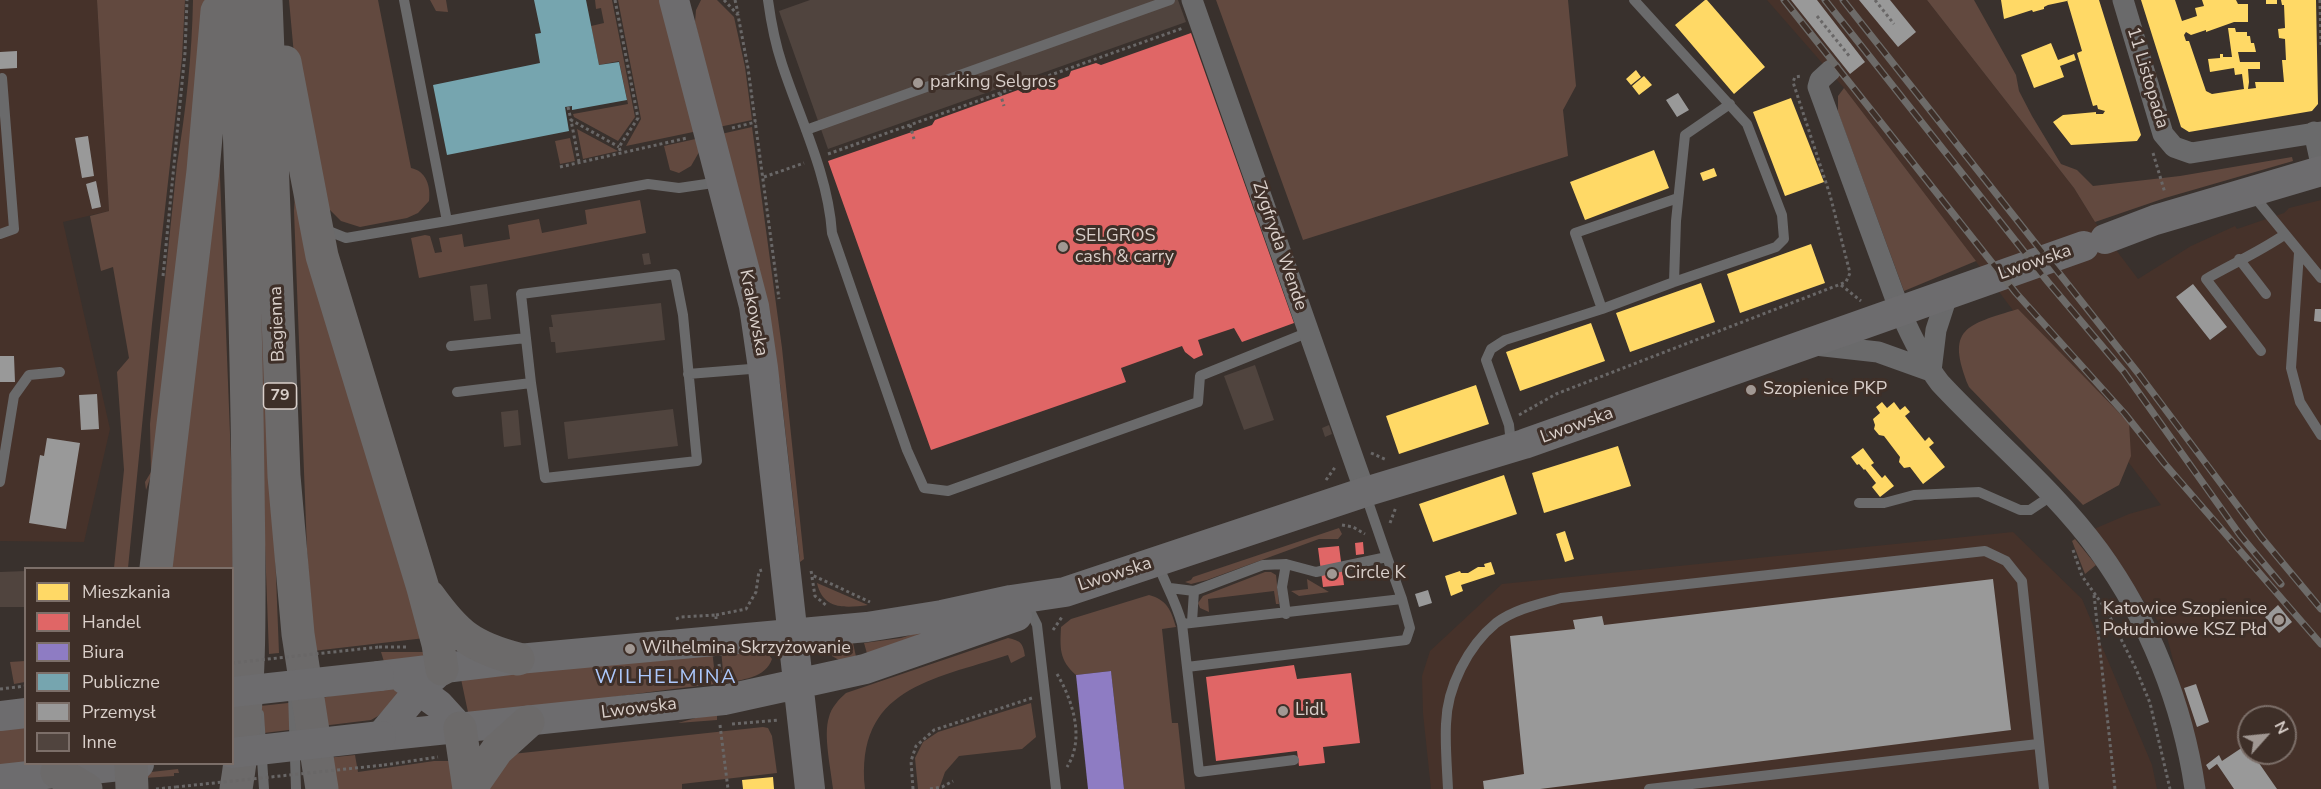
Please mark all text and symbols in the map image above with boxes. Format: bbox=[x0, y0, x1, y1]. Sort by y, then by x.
street label: 11 Listopada bbox=[2121, 25, 2173, 131]
place label: parking Selgros bbox=[930, 72, 1056, 94]
marker: parking Selgros bbox=[911, 76, 925, 90]
street label: Zygfryda Wende bbox=[1247, 179, 1311, 313]
place label: SELGROS cash & carry bbox=[1075, 226, 1174, 268]
marker: SELGROS cash & carry bbox=[1056, 240, 1070, 254]
street label: Lwowska bbox=[1996, 240, 2074, 286]
street label: Krakowska bbox=[734, 268, 772, 358]
street label: Bagienna bbox=[266, 286, 290, 362]
place label: Szopienice PKP bbox=[1763, 379, 1887, 401]
road number: 79 bbox=[264, 383, 296, 409]
marker: Szopienice PKP bbox=[1744, 383, 1758, 397]
street label: Lwowska bbox=[1538, 403, 1616, 449]
street label: Lwowska bbox=[1076, 553, 1154, 597]
place label: Circle K bbox=[1344, 563, 1406, 585]
legend bbox=[24, 567, 234, 765]
marker: Circle K bbox=[1325, 567, 1339, 581]
text: Mieszkania bbox=[82, 580, 170, 604]
place label: Katowice Szopienice Południowe KSZ Płd bbox=[2103, 599, 2267, 642]
text: Handel bbox=[82, 610, 141, 634]
marker: Katowice Szopienice Południowe KSZ Płd bbox=[2272, 613, 2286, 627]
place label: Wilhelmina Skrzyżowanie bbox=[642, 638, 851, 660]
text: Biura bbox=[82, 640, 124, 664]
marker: Wilhelmina Skrzyżowanie bbox=[623, 642, 637, 656]
district label: WILHELMINA bbox=[595, 666, 737, 690]
text: Publiczne bbox=[82, 670, 160, 694]
street label: Lwowska bbox=[600, 694, 678, 724]
text: Przemysł bbox=[82, 700, 156, 724]
place label: Lidl bbox=[1295, 700, 1325, 722]
marker: Lidl bbox=[1276, 704, 1290, 718]
north arrow bbox=[2237, 705, 2297, 765]
text: N bbox=[2269, 717, 2294, 738]
text: Inne bbox=[82, 730, 117, 754]

